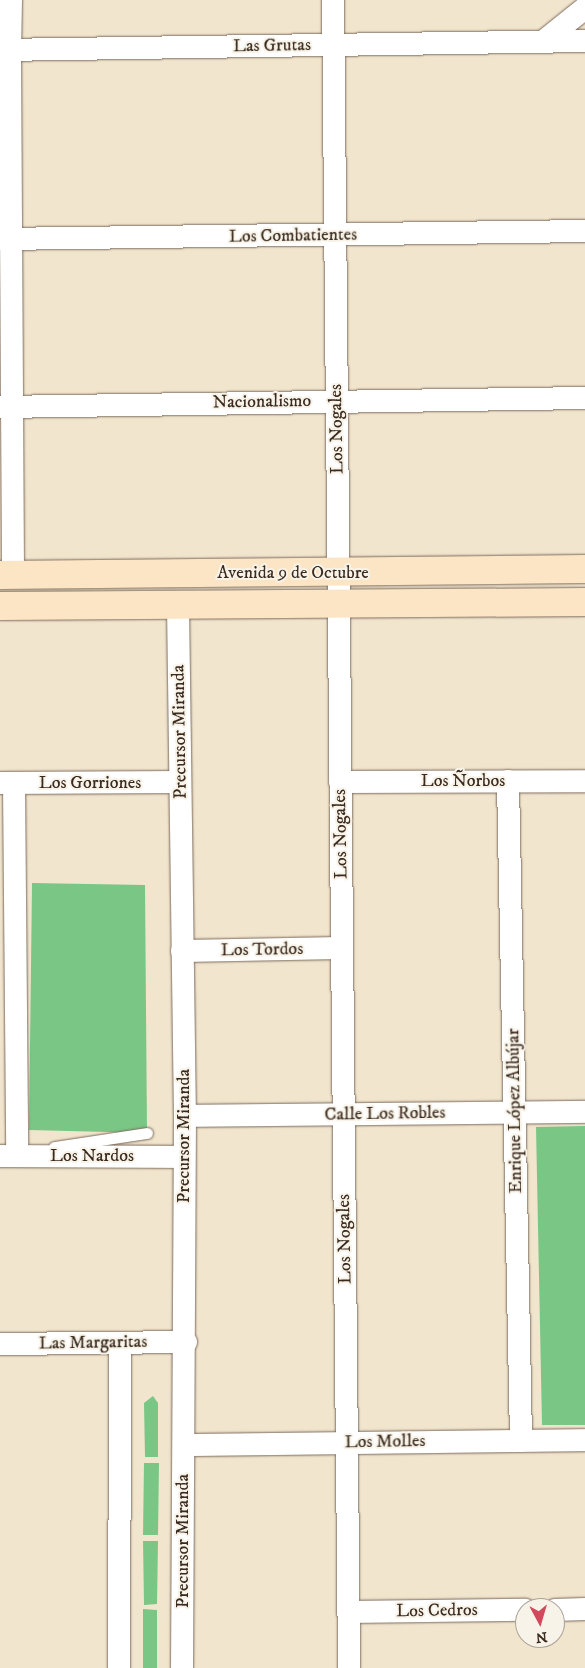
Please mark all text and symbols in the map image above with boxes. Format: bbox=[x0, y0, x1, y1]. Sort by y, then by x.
street label: Las Grutas bbox=[233, 35, 311, 57]
street label: Los Combatientes bbox=[229, 224, 357, 248]
street label: Los Nogales bbox=[325, 384, 349, 474]
street label: Nacionalismo bbox=[213, 390, 311, 414]
street label: Avenida 9 de Octubre bbox=[217, 562, 369, 584]
street label: Precursor Miranda bbox=[168, 665, 192, 799]
street label: Los Ñorbos bbox=[421, 770, 505, 792]
street label: Los Gorriones bbox=[39, 772, 141, 794]
street label: Los Nogales bbox=[329, 789, 353, 879]
street label: Los Tordos bbox=[221, 938, 303, 962]
street label: Enrique López Albújar bbox=[503, 1028, 527, 1194]
street label: Precursor Miranda bbox=[173, 1069, 195, 1203]
street label: Calle Los Robles bbox=[324, 1102, 446, 1126]
street label: Los Nardos bbox=[50, 1145, 134, 1167]
street label: Los Nogales bbox=[333, 1194, 357, 1284]
street label: Las Margaritas bbox=[39, 1331, 147, 1355]
street label: Los Molles bbox=[344, 1430, 426, 1454]
street label: Precursor Miranda bbox=[172, 1474, 194, 1608]
north arrow bbox=[515, 1598, 565, 1648]
street label: Los Cedros bbox=[396, 1599, 478, 1623]
text: N bbox=[535, 1627, 548, 1646]

